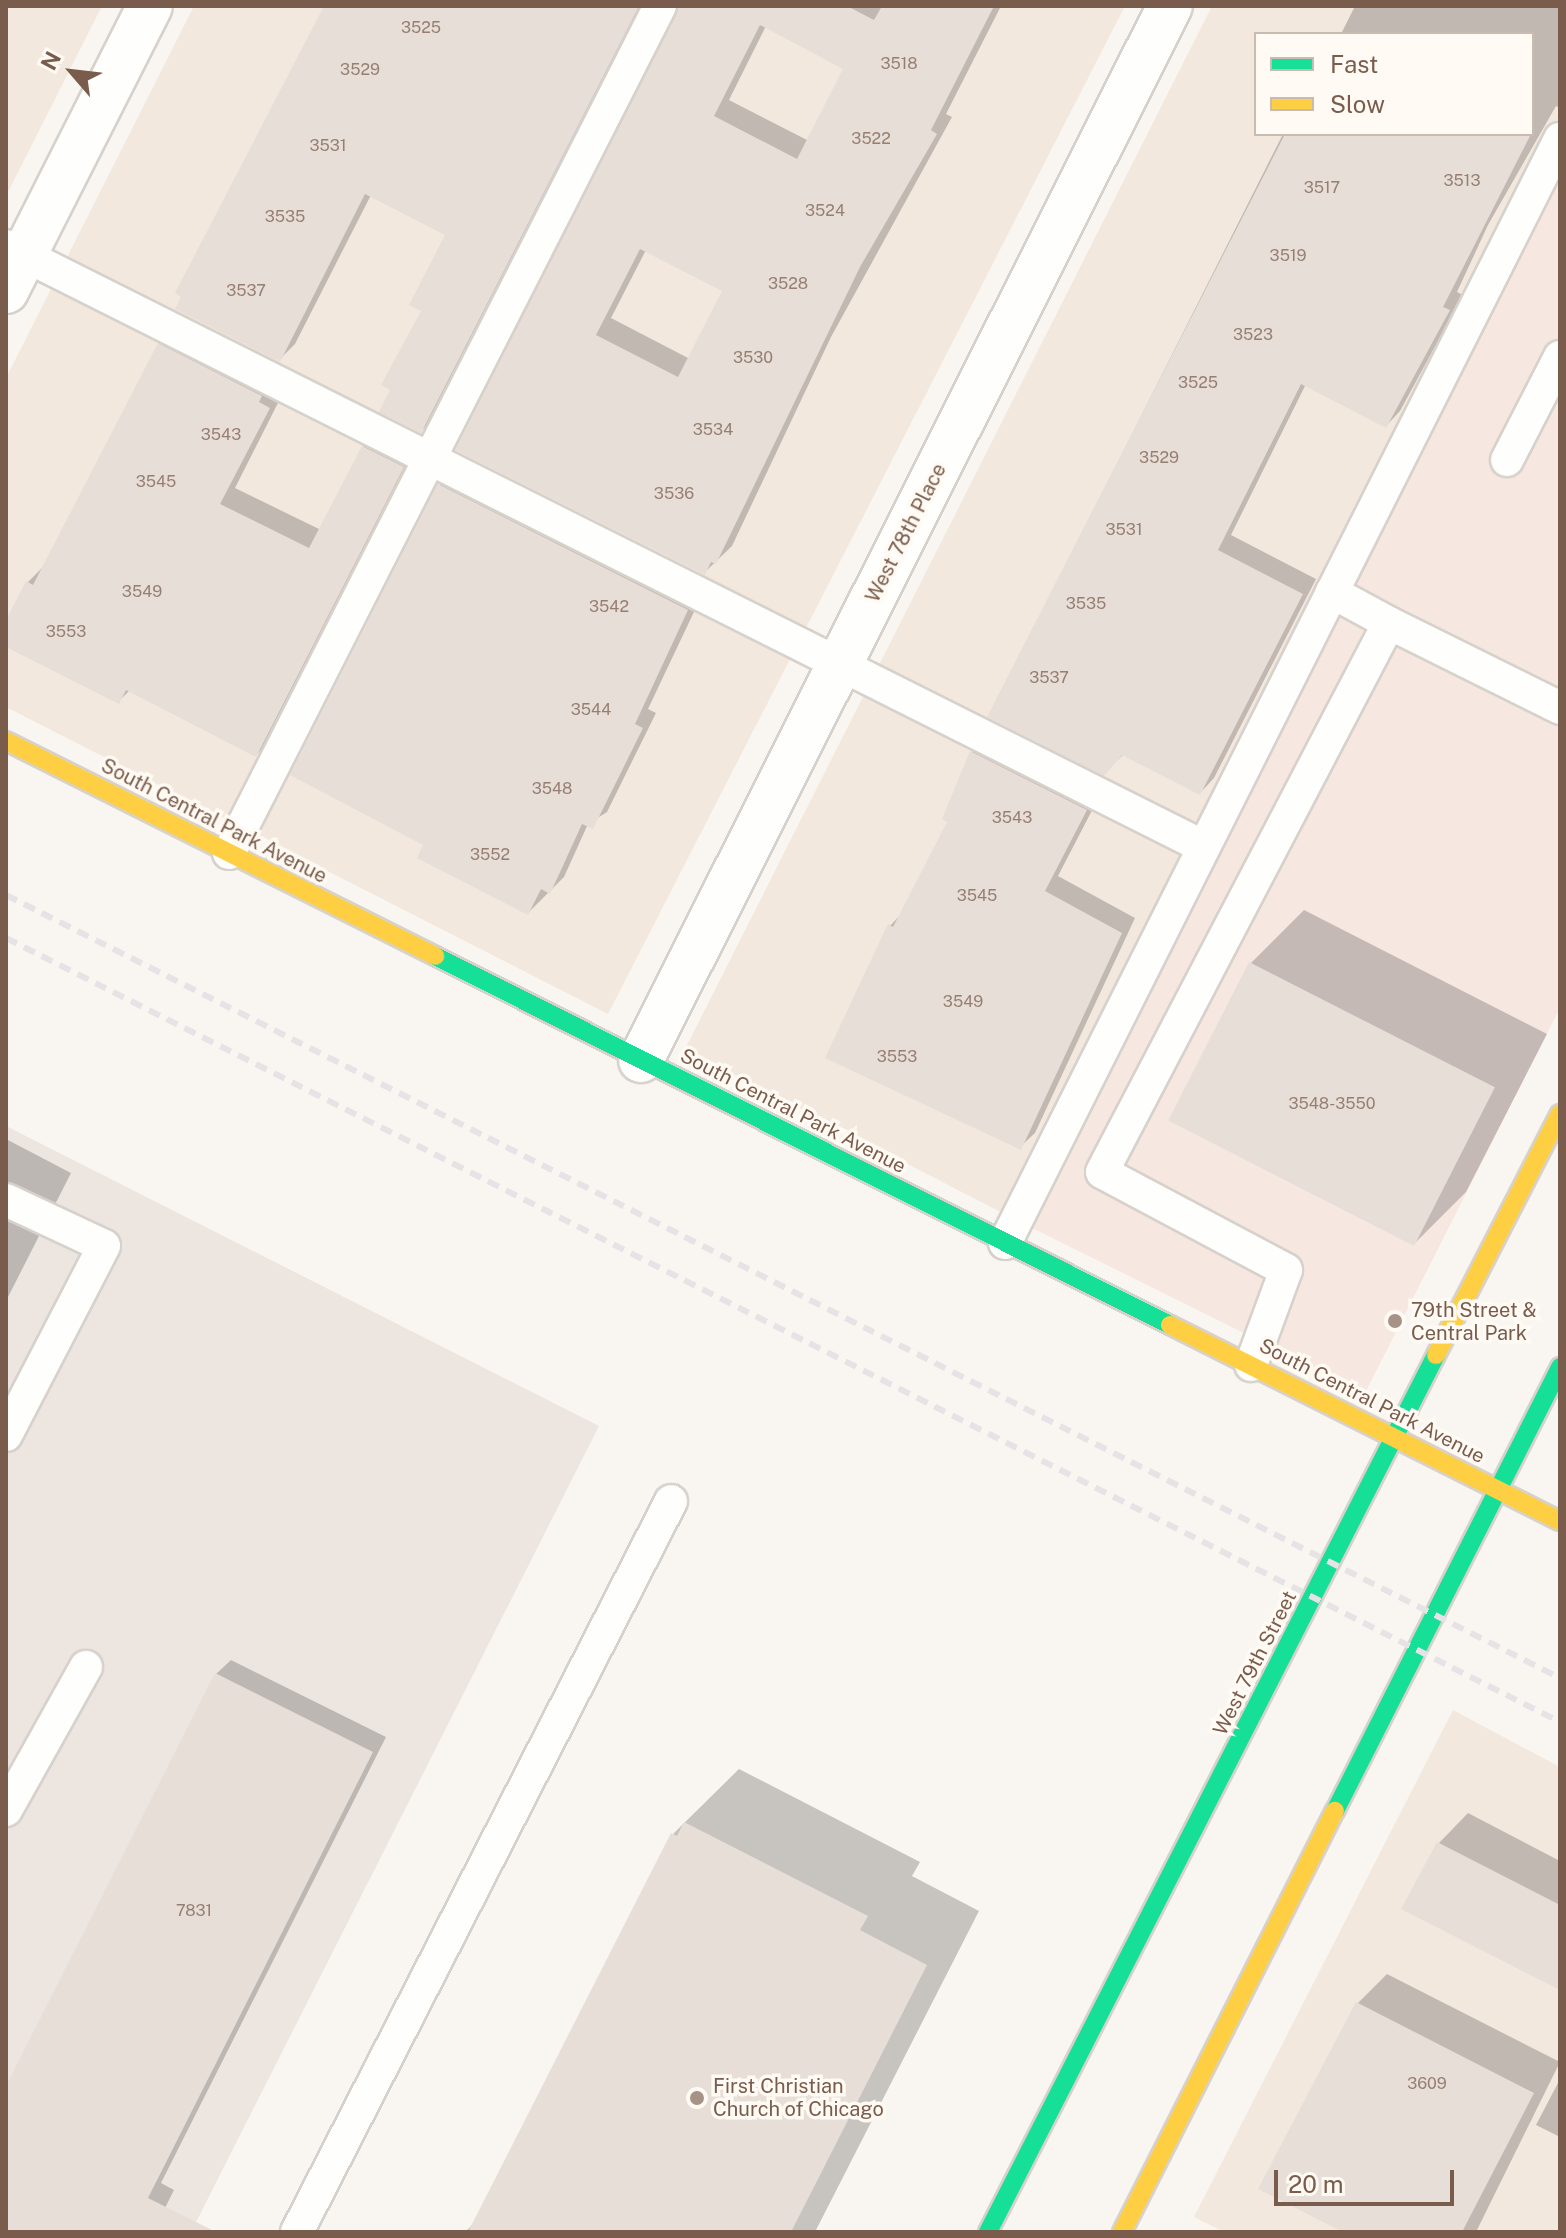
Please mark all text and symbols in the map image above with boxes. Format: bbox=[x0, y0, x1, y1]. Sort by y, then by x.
house number: 3525 bbox=[401, 18, 441, 38]
north arrow bbox=[32, 32, 112, 112]
legend bbox=[1254, 32, 1534, 136]
text: N bbox=[35, 47, 66, 74]
text: Fast bbox=[1330, 50, 1378, 78]
house number: 3518 bbox=[880, 54, 918, 74]
house number: 3529 bbox=[340, 60, 380, 80]
text: Slow bbox=[1330, 90, 1385, 118]
house number: 3522 bbox=[851, 129, 891, 149]
house number: 3531 bbox=[310, 136, 346, 156]
house number: 3513 bbox=[1444, 171, 1480, 191]
house number: 3517 bbox=[1304, 178, 1340, 198]
house number: 3524 bbox=[805, 201, 845, 221]
house number: 3535 bbox=[265, 207, 305, 227]
house number: 3519 bbox=[1270, 246, 1306, 266]
house number: 3528 bbox=[768, 274, 808, 294]
house number: 3537 bbox=[226, 281, 266, 301]
house number: 3523 bbox=[1233, 325, 1273, 345]
house number: 3530 bbox=[733, 348, 773, 368]
house number: 3525 bbox=[1178, 373, 1218, 393]
house number: 3534 bbox=[693, 420, 733, 440]
house number: 3543 bbox=[201, 425, 241, 445]
house number: 3529 bbox=[1139, 448, 1179, 468]
street label: West 78th Place bbox=[861, 460, 951, 606]
house number: 3545 bbox=[136, 472, 176, 492]
house number: 3536 bbox=[654, 484, 694, 504]
house number: 3531 bbox=[1106, 520, 1142, 540]
house number: 3549 bbox=[122, 582, 162, 602]
house number: 3535 bbox=[1066, 594, 1106, 614]
house number: 3542 bbox=[589, 597, 629, 617]
house number: 3553 bbox=[46, 622, 86, 642]
house number: 3537 bbox=[1029, 668, 1069, 688]
house number: 3544 bbox=[571, 700, 611, 720]
street label: South Central Park Avenue bbox=[97, 754, 331, 888]
house number: 3548 bbox=[532, 779, 572, 799]
house number: 3543 bbox=[992, 808, 1032, 828]
house number: 3552 bbox=[470, 845, 510, 865]
house number: 3545 bbox=[957, 886, 997, 906]
house number: 3549 bbox=[943, 992, 983, 1012]
street label: South Central Park Avenue bbox=[676, 1044, 910, 1178]
house number: 3553 bbox=[877, 1047, 917, 1067]
house number: 3548-3550 bbox=[1288, 1094, 1376, 1114]
place label: 79th Street & Central Park bbox=[1411, 1298, 1537, 1345]
marker: 79th Street & Central Park bbox=[1386, 1312, 1404, 1330]
street label: South Central Park Avenue bbox=[1255, 1334, 1489, 1468]
street label: West 79th Street bbox=[1208, 1587, 1302, 1739]
house number: 7831 bbox=[176, 1901, 212, 1921]
place label: First Christian Church of Chicago bbox=[713, 2074, 884, 2121]
house number: 3609 bbox=[1407, 2074, 1447, 2094]
marker: First Christian Church of Chicago bbox=[688, 2089, 706, 2107]
scale bar bbox=[1278, 2154, 1458, 2204]
text: 20 m bbox=[1288, 2170, 1344, 2198]

